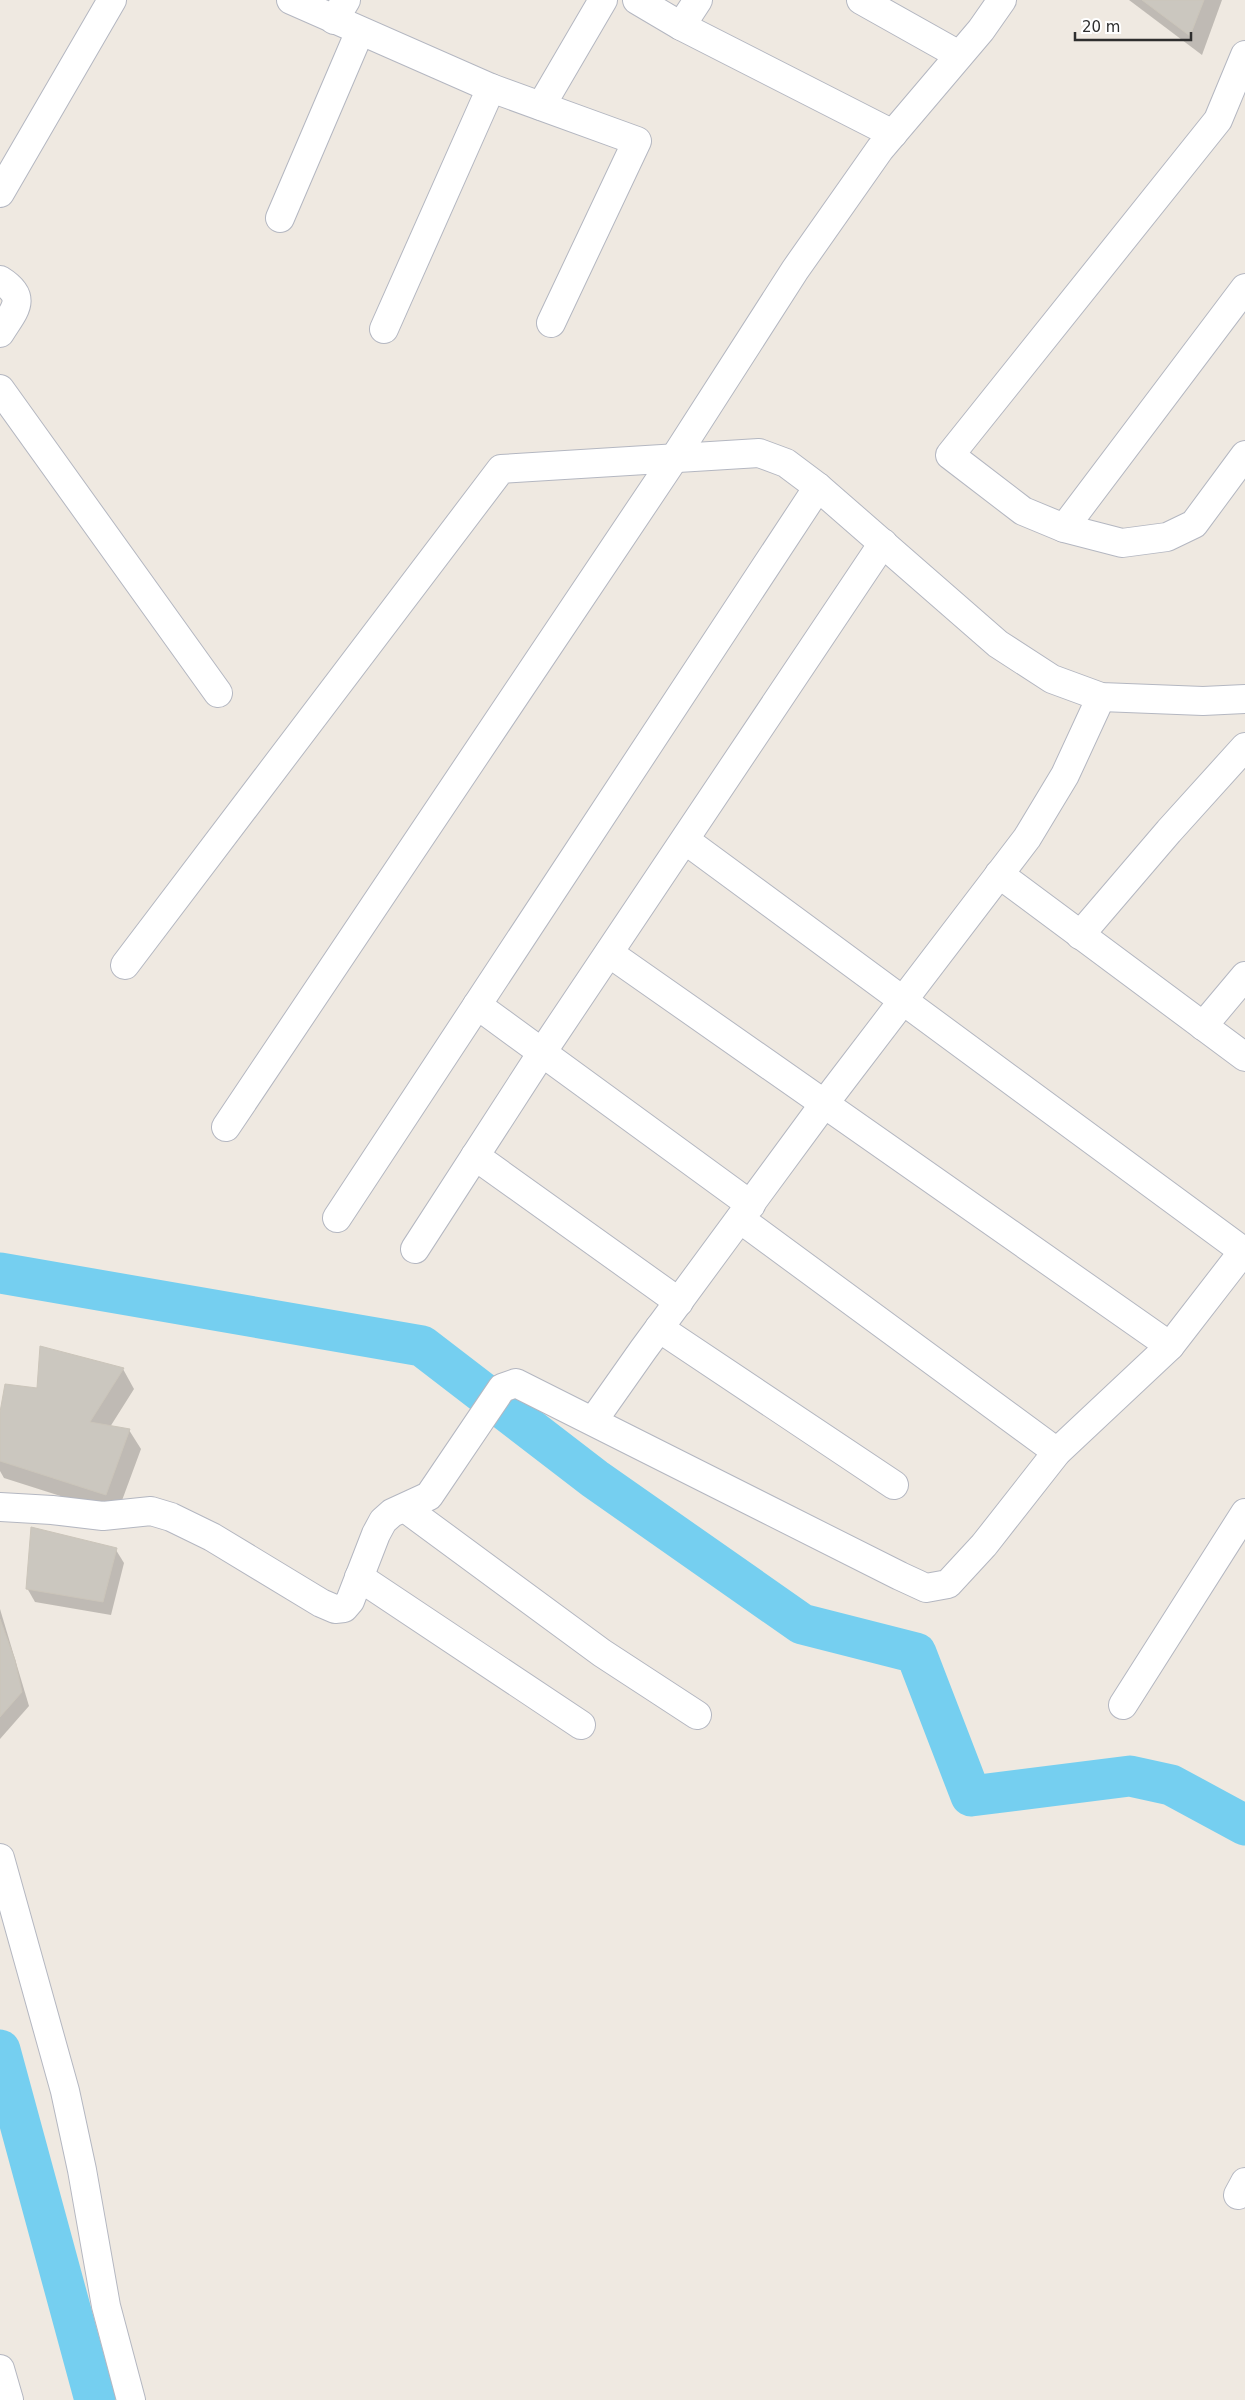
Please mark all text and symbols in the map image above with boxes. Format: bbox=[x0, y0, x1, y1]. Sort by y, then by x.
scale bar bbox=[1075, 10, 1191, 42]
text: 20 m bbox=[1082, 18, 1120, 36]

